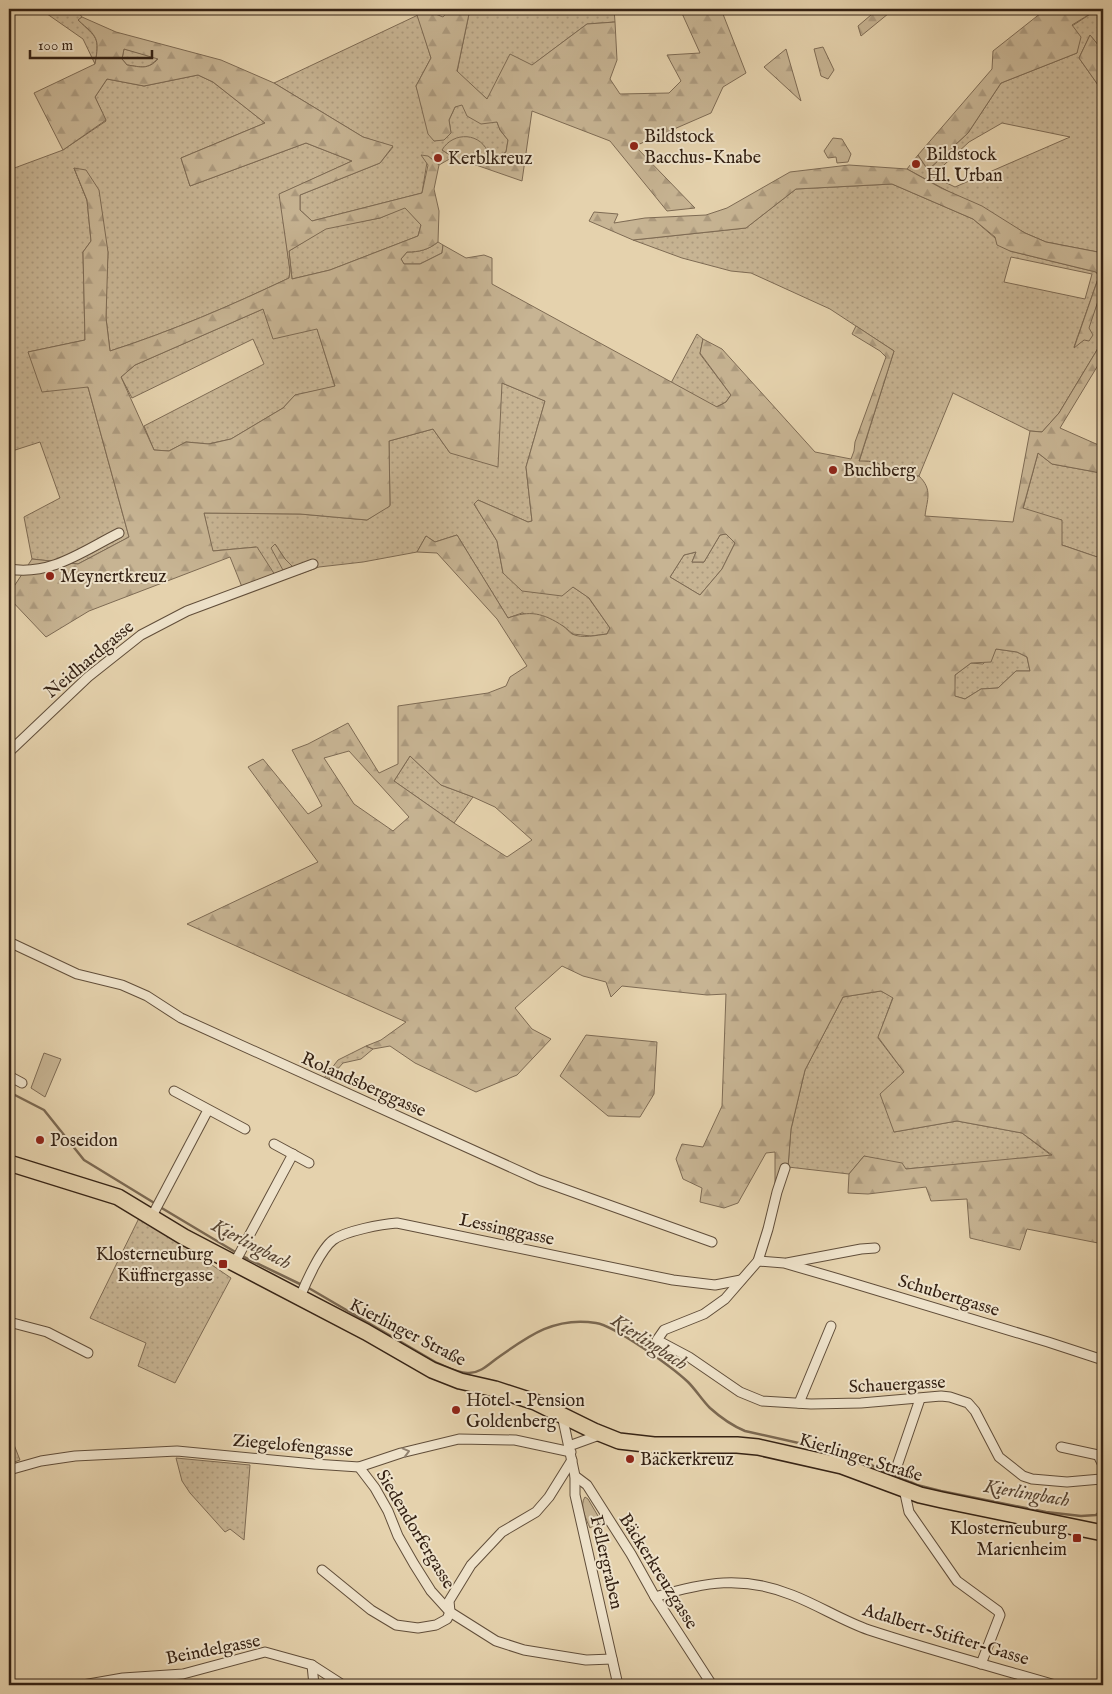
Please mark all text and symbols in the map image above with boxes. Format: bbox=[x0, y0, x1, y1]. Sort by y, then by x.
scale bar bbox=[30, 28, 152, 60]
text: 100 m bbox=[38, 36, 74, 55]
place label: Bildstock Bacchus-Knabe bbox=[644, 126, 761, 170]
marker: Bildstock Bacchus-Knabe bbox=[628, 140, 640, 152]
place label: Bildstock Hl. Urban bbox=[926, 144, 1003, 188]
place label: Kerblkreuz bbox=[448, 148, 533, 171]
marker: Kerblkreuz bbox=[432, 152, 444, 164]
marker: Bildstock Hl. Urban bbox=[910, 158, 922, 170]
place label: Buchberg bbox=[843, 460, 916, 483]
marker: Buchberg bbox=[827, 464, 839, 476]
place label: Meynertkreuz bbox=[60, 566, 167, 589]
marker: Meynertkreuz bbox=[44, 570, 56, 582]
street label: Neidhardgasse bbox=[41, 616, 139, 704]
street label: Rolandsberggasse bbox=[297, 1048, 429, 1123]
place label: Poseidon bbox=[50, 1130, 118, 1153]
marker: Poseidon bbox=[34, 1134, 46, 1146]
street label: Lessinggasse bbox=[457, 1209, 556, 1252]
water label: Kierlingbach bbox=[206, 1213, 295, 1276]
place label: Klosterneuburg Küffnergasse bbox=[96, 1244, 213, 1288]
marker: Klosterneuburg Küffnergasse bbox=[217, 1258, 229, 1270]
street label: Schubertgasse bbox=[895, 1270, 1002, 1323]
street label: Kierlinger Straße bbox=[345, 1294, 470, 1373]
water label: Kierlingbach bbox=[605, 1309, 692, 1376]
street label: Schauergasse bbox=[848, 1371, 946, 1400]
place label: Hotel - Pension Goldenberg bbox=[466, 1390, 585, 1434]
marker: Hotel - Pension Goldenberg bbox=[450, 1404, 462, 1416]
street label: Kierlinger Straße bbox=[796, 1429, 925, 1488]
street label: Ziegelofengasse bbox=[232, 1430, 354, 1463]
one-way arrow bbox=[401, 1447, 409, 1457]
place label: Bäckerkreuz bbox=[640, 1449, 734, 1472]
marker: Bäckerkreuz bbox=[624, 1453, 636, 1465]
street label: Siedendorfergasse bbox=[370, 1466, 459, 1594]
water label: Kierlingbach bbox=[981, 1474, 1071, 1513]
street label: Bäckerkreuzgasse bbox=[613, 1510, 703, 1634]
street label: Fellergraben bbox=[584, 1513, 628, 1612]
place label: Klosterneuburg Marienheim bbox=[950, 1518, 1067, 1562]
marker: Klosterneuburg Marienheim bbox=[1071, 1532, 1083, 1544]
street label: Adalbert-Stifter-Gasse bbox=[859, 1599, 1031, 1672]
street label: Beindelgasse bbox=[164, 1630, 263, 1671]

